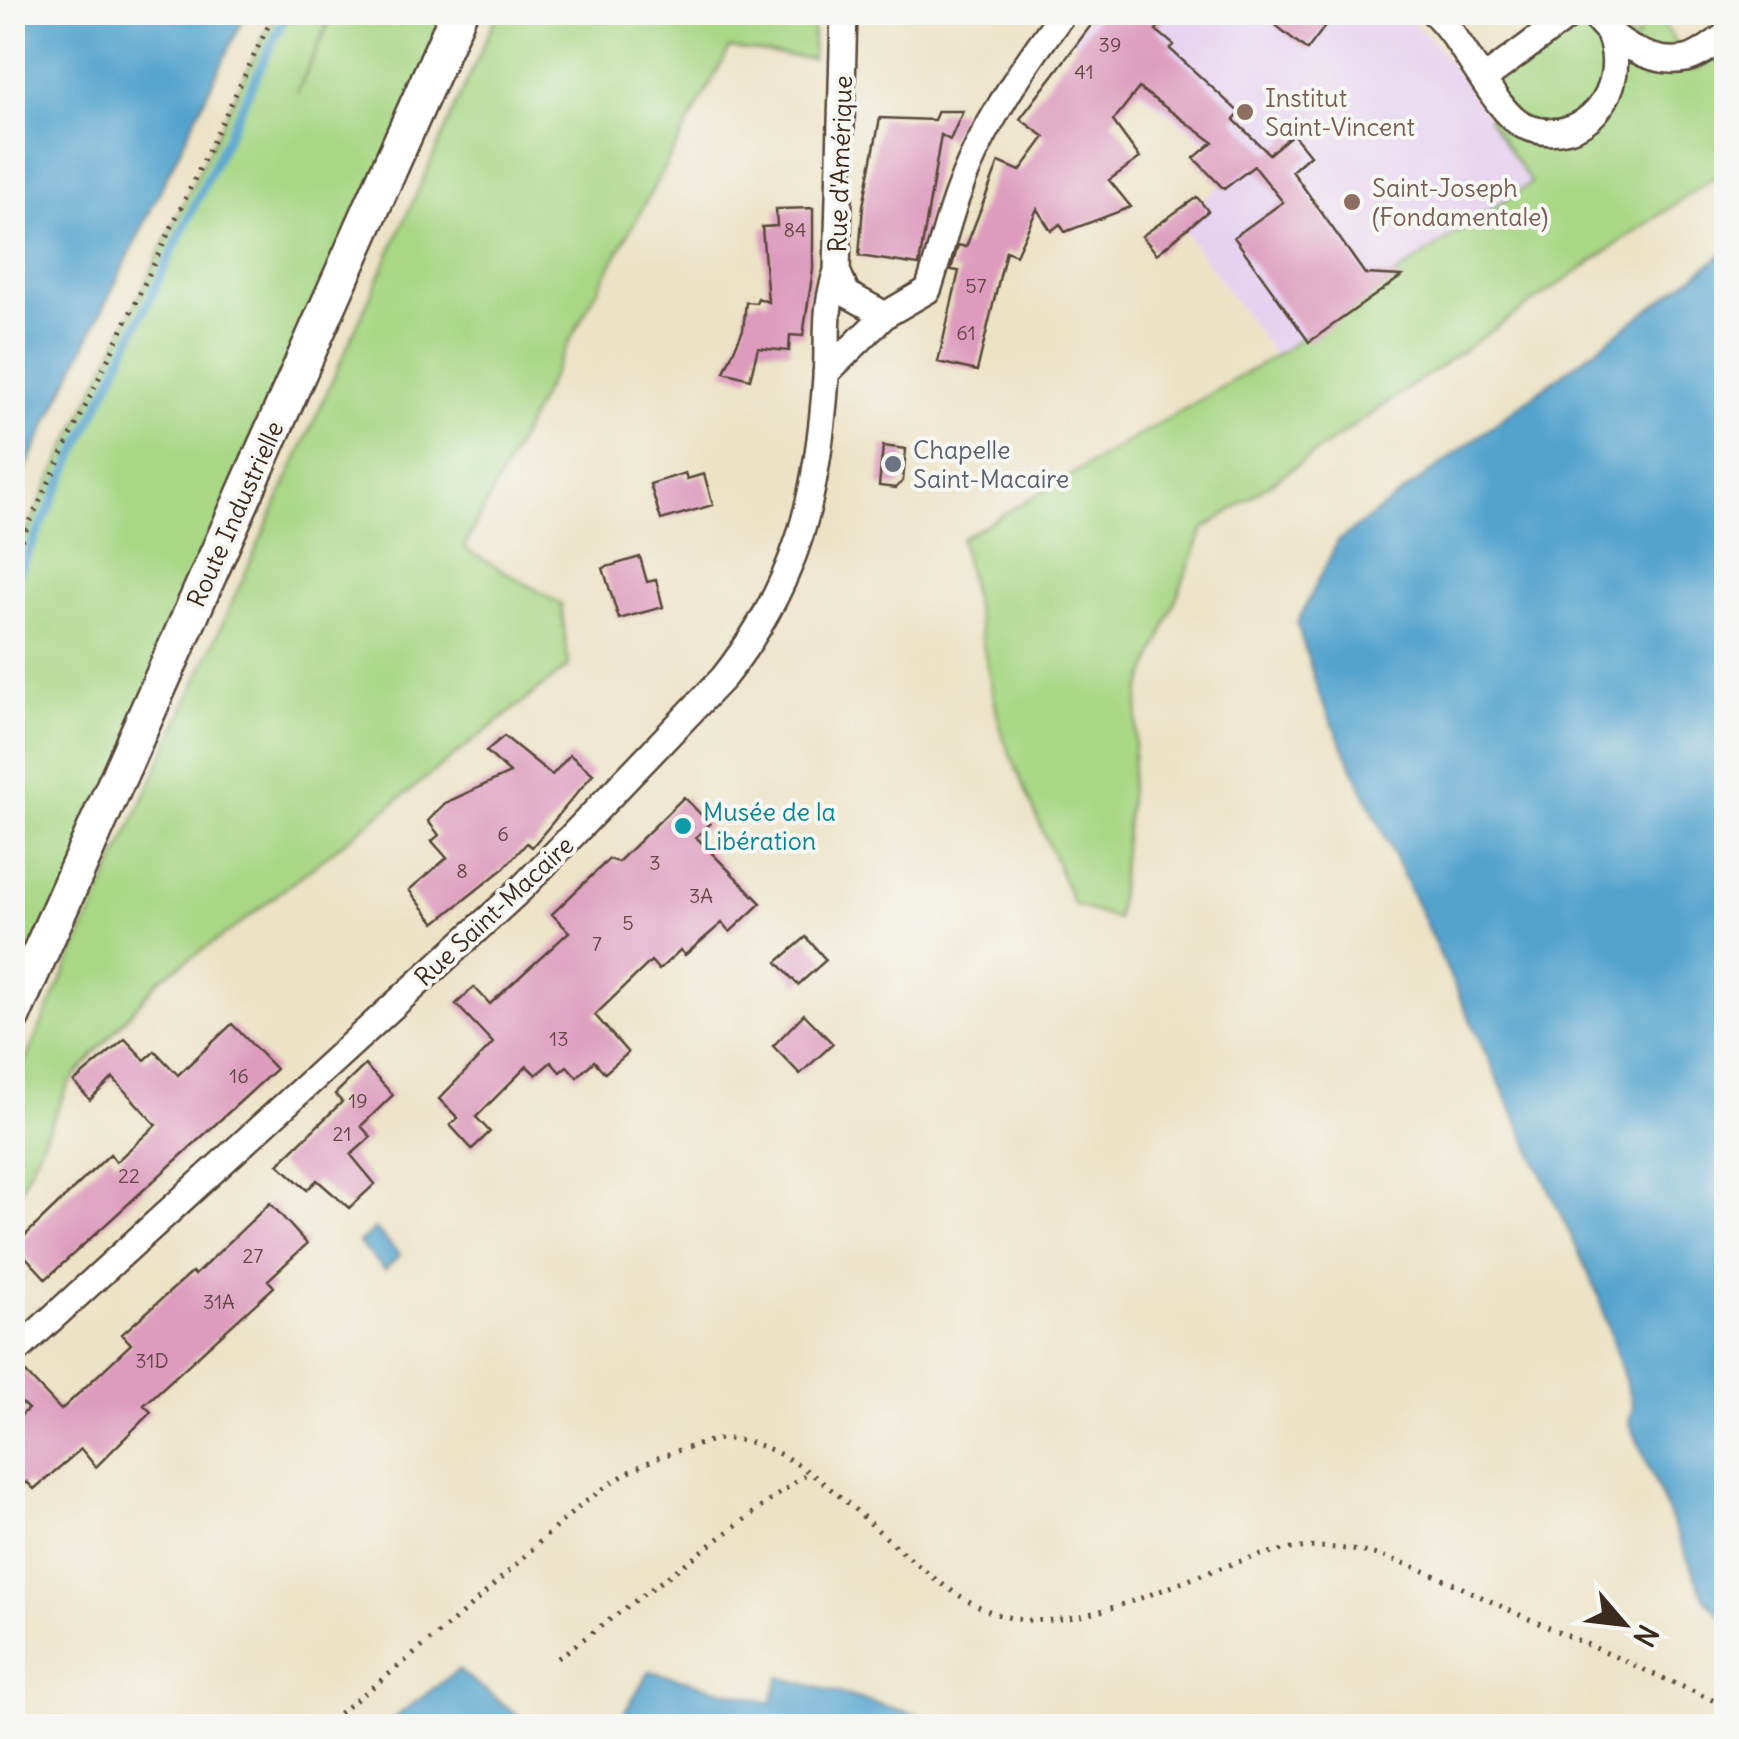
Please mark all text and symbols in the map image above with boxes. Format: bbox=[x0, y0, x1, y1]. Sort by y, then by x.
house number: 39 bbox=[1099, 32, 1121, 57]
house number: 41 bbox=[1074, 59, 1094, 84]
street label: Rue d'Amérique bbox=[821, 75, 859, 253]
place label: Institut Saint-Vincent bbox=[1265, 82, 1415, 143]
marker: Institut Saint-Vincent bbox=[1234, 101, 1256, 123]
place label: Saint-Joseph (Fondamentale) bbox=[1372, 172, 1548, 233]
marker: Saint-Joseph (Fondamentale) bbox=[1341, 191, 1363, 213]
house number: 84 bbox=[783, 217, 807, 242]
house number: 57 bbox=[965, 273, 987, 298]
house number: 61 bbox=[956, 320, 976, 345]
street label: Route Industrielle bbox=[180, 416, 290, 612]
place label: Chapelle Saint-Macaire bbox=[913, 434, 1069, 495]
marker: Chapelle Saint-Macaire bbox=[882, 453, 904, 475]
place label: Musée de la Libération bbox=[703, 796, 836, 857]
marker: Musée de la Libération bbox=[672, 815, 694, 837]
house number: 6 bbox=[497, 821, 509, 846]
street label: Rue Saint-Macaire bbox=[408, 829, 580, 993]
house number: 3 bbox=[649, 850, 661, 875]
house number: 8 bbox=[456, 858, 468, 883]
house number: 3A bbox=[689, 883, 713, 908]
house number: 5 bbox=[622, 910, 634, 935]
house number: 7 bbox=[592, 931, 602, 956]
house number: 13 bbox=[549, 1026, 569, 1051]
house number: 16 bbox=[229, 1063, 249, 1088]
house number: 19 bbox=[348, 1088, 368, 1113]
house number: 21 bbox=[333, 1121, 351, 1146]
house number: 22 bbox=[118, 1163, 140, 1188]
house number: 27 bbox=[243, 1243, 264, 1268]
house number: 31A bbox=[203, 1289, 235, 1314]
house number: 31D bbox=[135, 1348, 169, 1373]
north arrow bbox=[1574, 1574, 1674, 1674]
text: N bbox=[1626, 1619, 1667, 1653]

